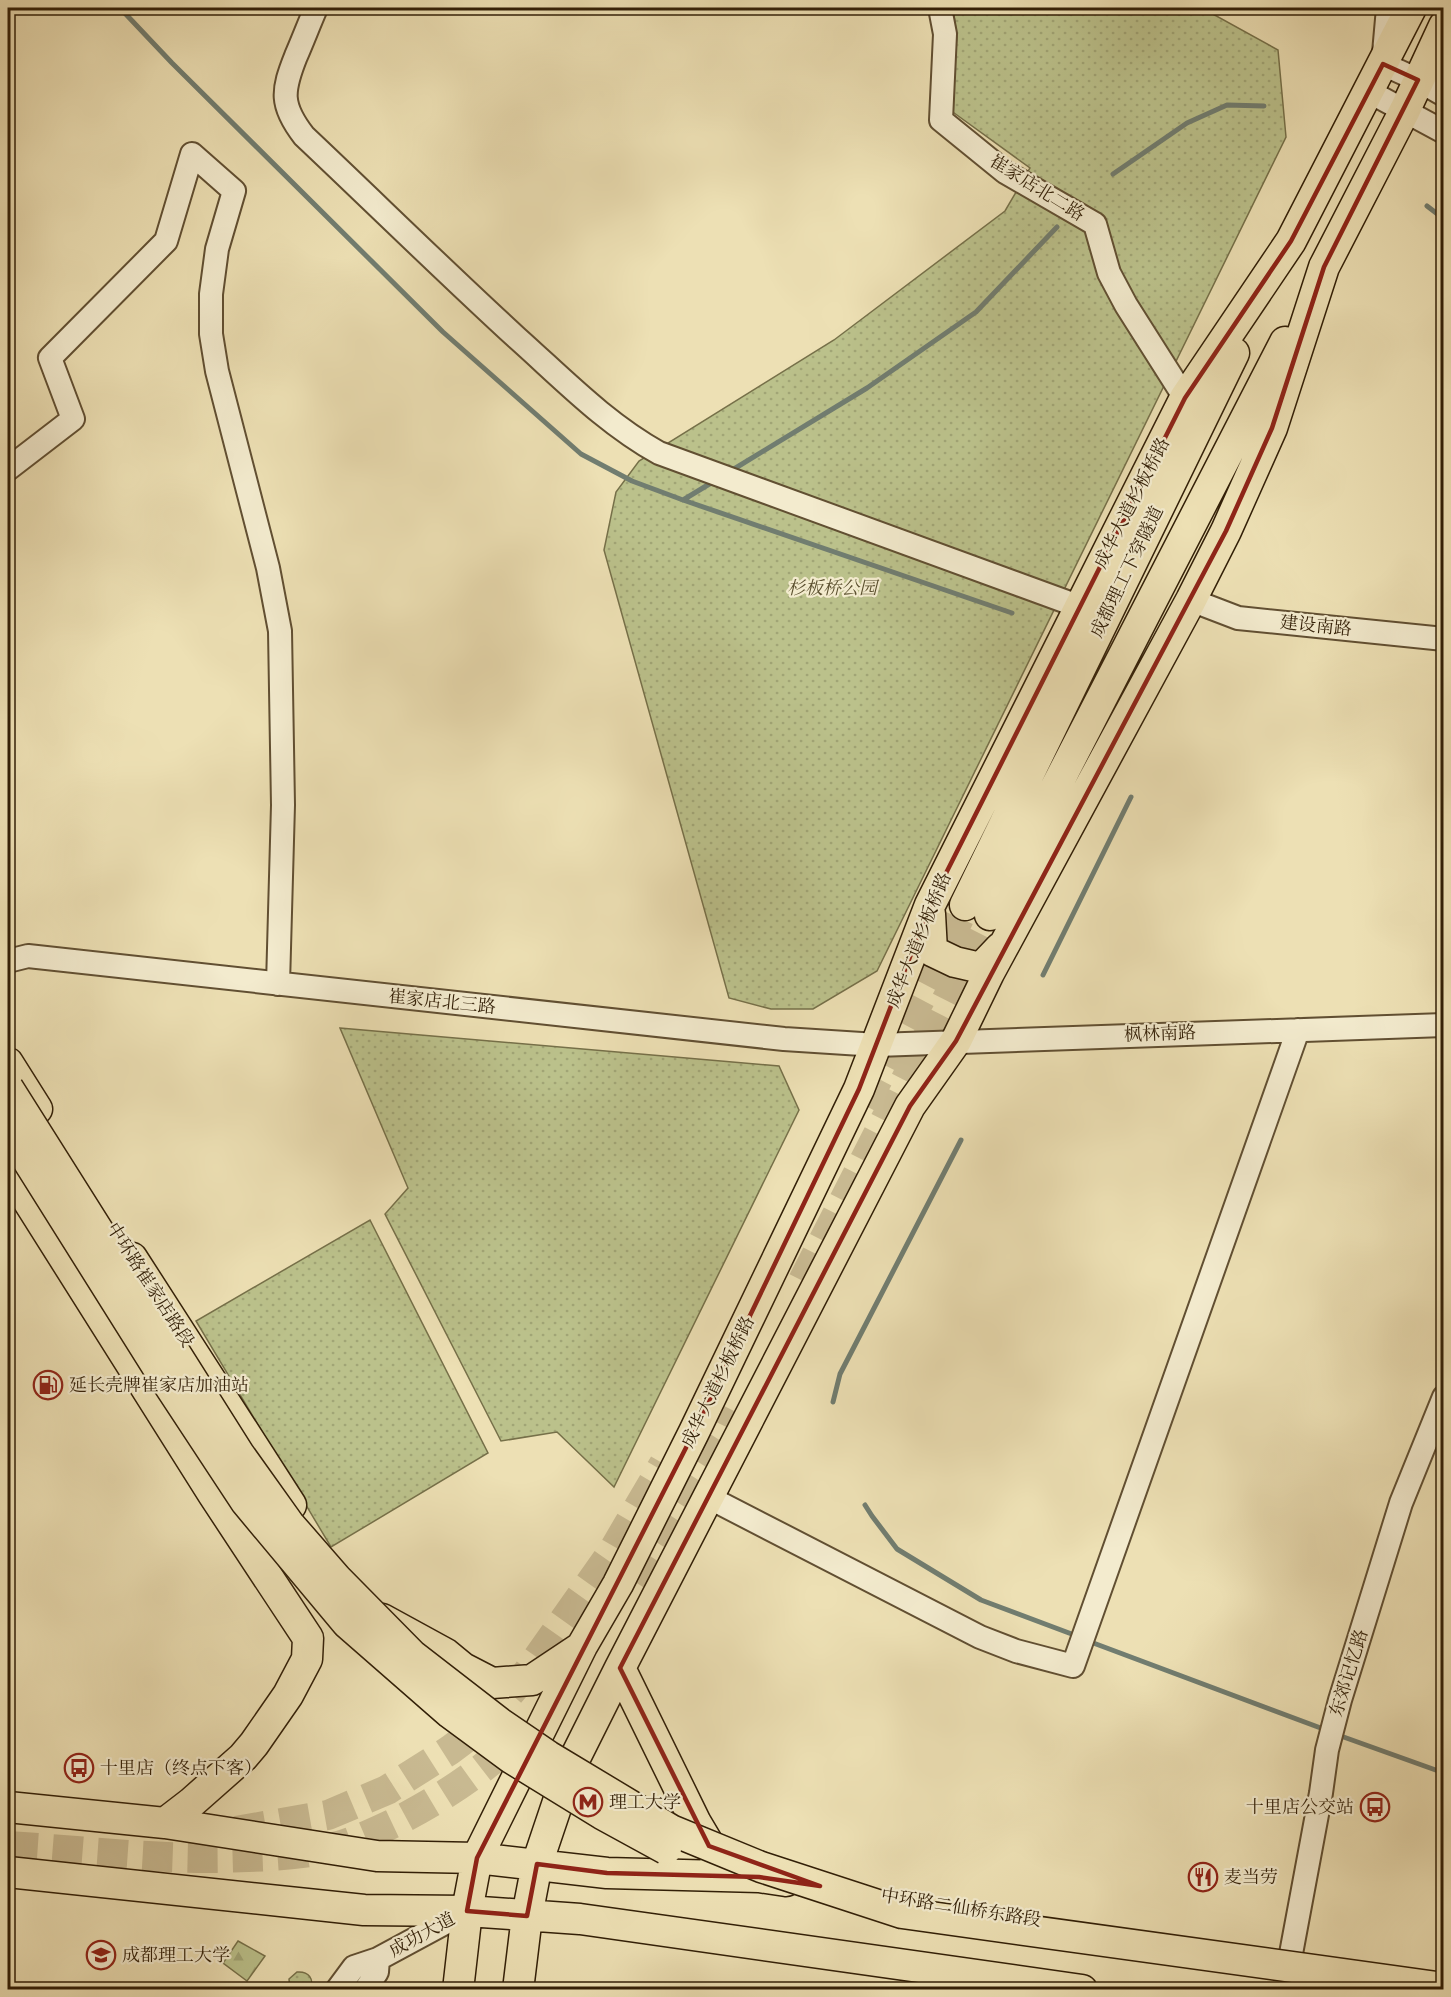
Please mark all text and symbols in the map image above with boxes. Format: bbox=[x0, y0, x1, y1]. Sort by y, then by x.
street label: 崔家店北二路 bbox=[986, 150, 1088, 226]
street label: 成华大道杉板桥路 bbox=[1090, 434, 1174, 572]
street label: 成都理工下穿隧道 bbox=[1086, 503, 1168, 641]
park label: 杉板桥公园 bbox=[787, 578, 880, 599]
street label: 建设南路 bbox=[1279, 612, 1353, 640]
street label: 成华大道杉板桥路 bbox=[882, 869, 956, 1011]
street label: 崔家店北三路 bbox=[387, 986, 497, 1018]
street label: 枫林南路 bbox=[1124, 1022, 1196, 1046]
street label: 中环路崔家店路段 bbox=[102, 1219, 198, 1351]
street label: 成华大道杉板桥路 bbox=[677, 1313, 759, 1451]
fuel station icon: 延长壳牌崔家店加油站 bbox=[32, 1369, 64, 1401]
place label: 延长壳牌崔家店加油站 bbox=[69, 1375, 249, 1396]
street label: 东郊记忆路 bbox=[1326, 1627, 1372, 1719]
bus stop icon: 十里店（终点下客） bbox=[63, 1752, 95, 1784]
place label: 十里店（终点下客） bbox=[100, 1758, 262, 1779]
metro station icon: 理工大学 bbox=[572, 1786, 604, 1818]
bus stop icon: 十里店公交站 bbox=[1359, 1791, 1391, 1823]
place label: 理工大学 bbox=[609, 1792, 681, 1813]
place label: 十里店公交站 bbox=[1246, 1797, 1354, 1818]
restaurant icon: 麦当劳 bbox=[1187, 1861, 1219, 1893]
place label: 麦当劳 bbox=[1224, 1867, 1278, 1888]
street label: 中环路二仙桥东路段 bbox=[879, 1885, 1043, 1931]
street label: 成功大道 bbox=[385, 1908, 459, 1962]
school or university icon: 成都理工大学 bbox=[85, 1939, 117, 1971]
place label: 成都理工大学 bbox=[122, 1945, 230, 1966]

